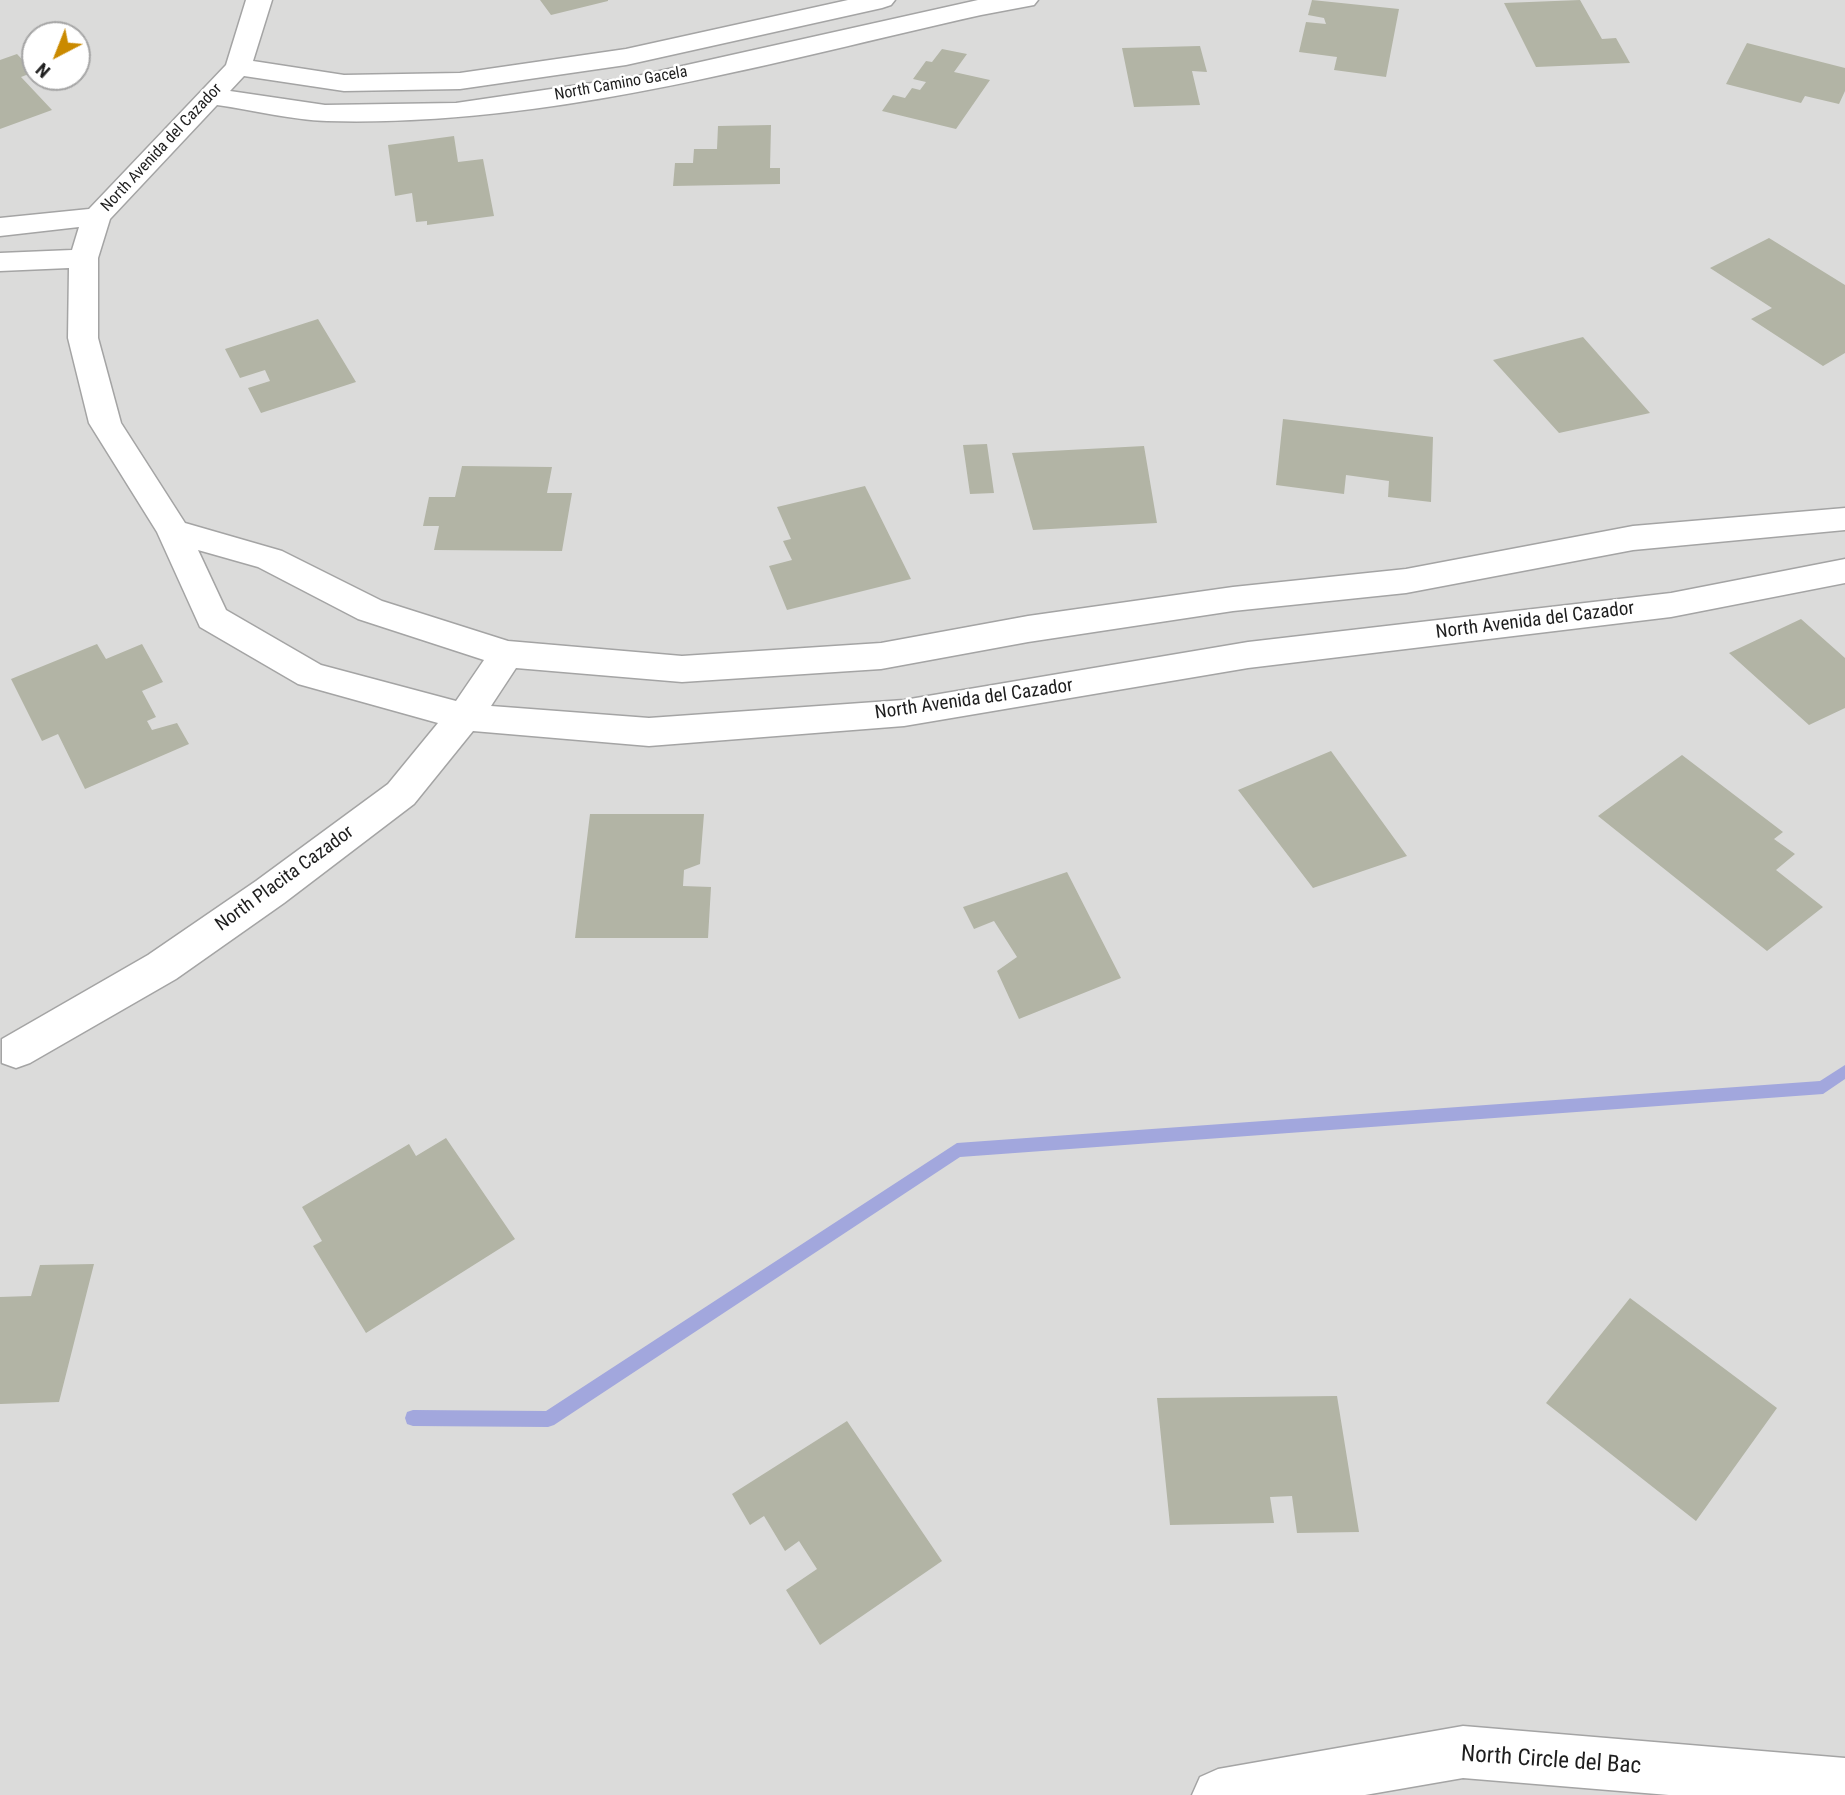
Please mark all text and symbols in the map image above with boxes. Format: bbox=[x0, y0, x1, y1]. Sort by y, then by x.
north arrow bbox=[21, 21, 91, 91]
text: N bbox=[31, 58, 55, 83]
street label: North Camino Gacela bbox=[553, 63, 689, 105]
street label: North Avenida del Cazador bbox=[98, 80, 226, 216]
street label: North Avenida del Cazador bbox=[1435, 598, 1635, 644]
street label: North Avenida del Cazador bbox=[874, 675, 1074, 725]
street label: North Placita Cazador bbox=[212, 821, 358, 937]
street label: North Circle del Bac bbox=[1460, 1741, 1642, 1781]

